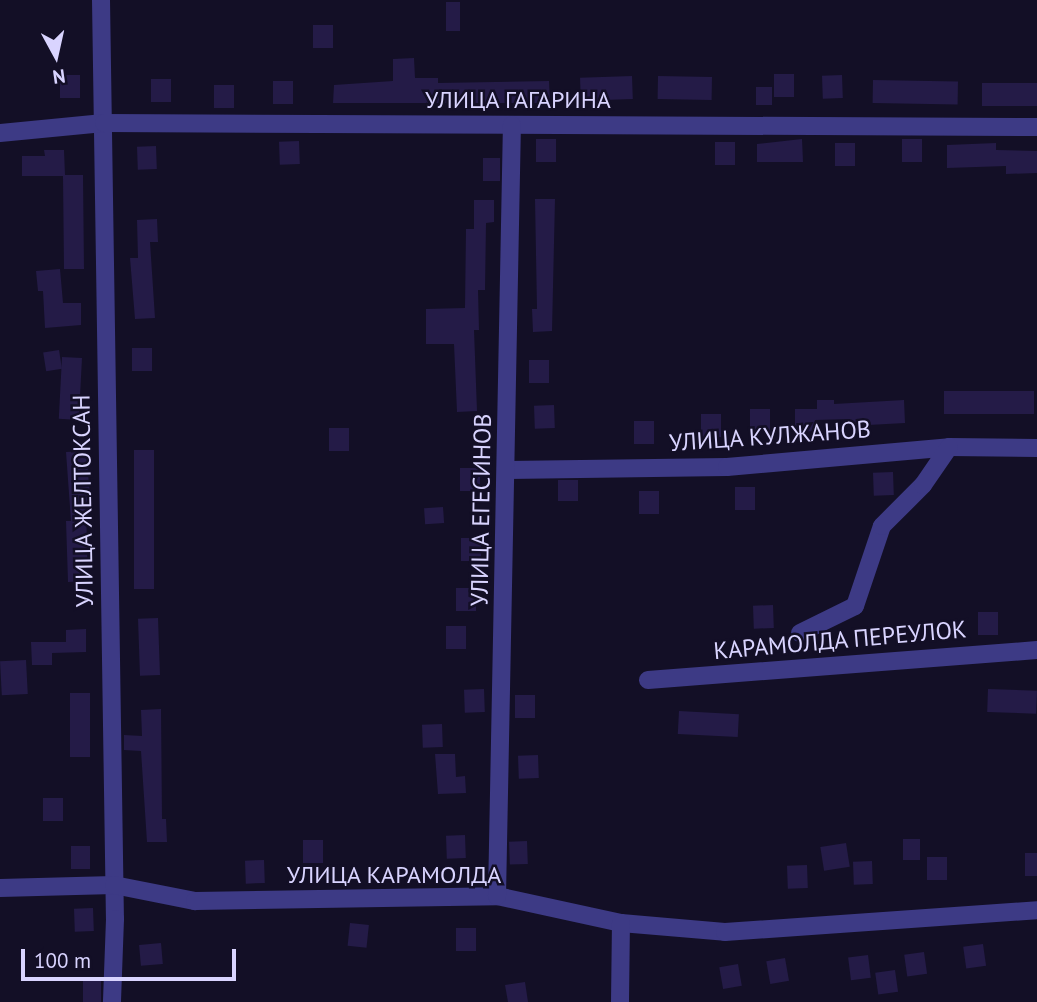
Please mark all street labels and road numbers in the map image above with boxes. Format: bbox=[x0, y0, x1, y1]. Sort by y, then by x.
street label: УЛИЦА ГАГАРИНА bbox=[425, 86, 611, 114]
street label: УЛИЦА ЖЕЛТОКСАН bbox=[67, 394, 99, 608]
street label: УЛИЦА ЕГЕСИНОВ bbox=[465, 413, 497, 607]
street label: УЛИЦА КУЛЖАНОВ bbox=[668, 415, 872, 457]
street label: КАРАМОЛДА ПЕРЕУЛОК bbox=[712, 615, 968, 665]
street label: УЛИЦА КАРАМОЛДА bbox=[286, 861, 502, 889]

